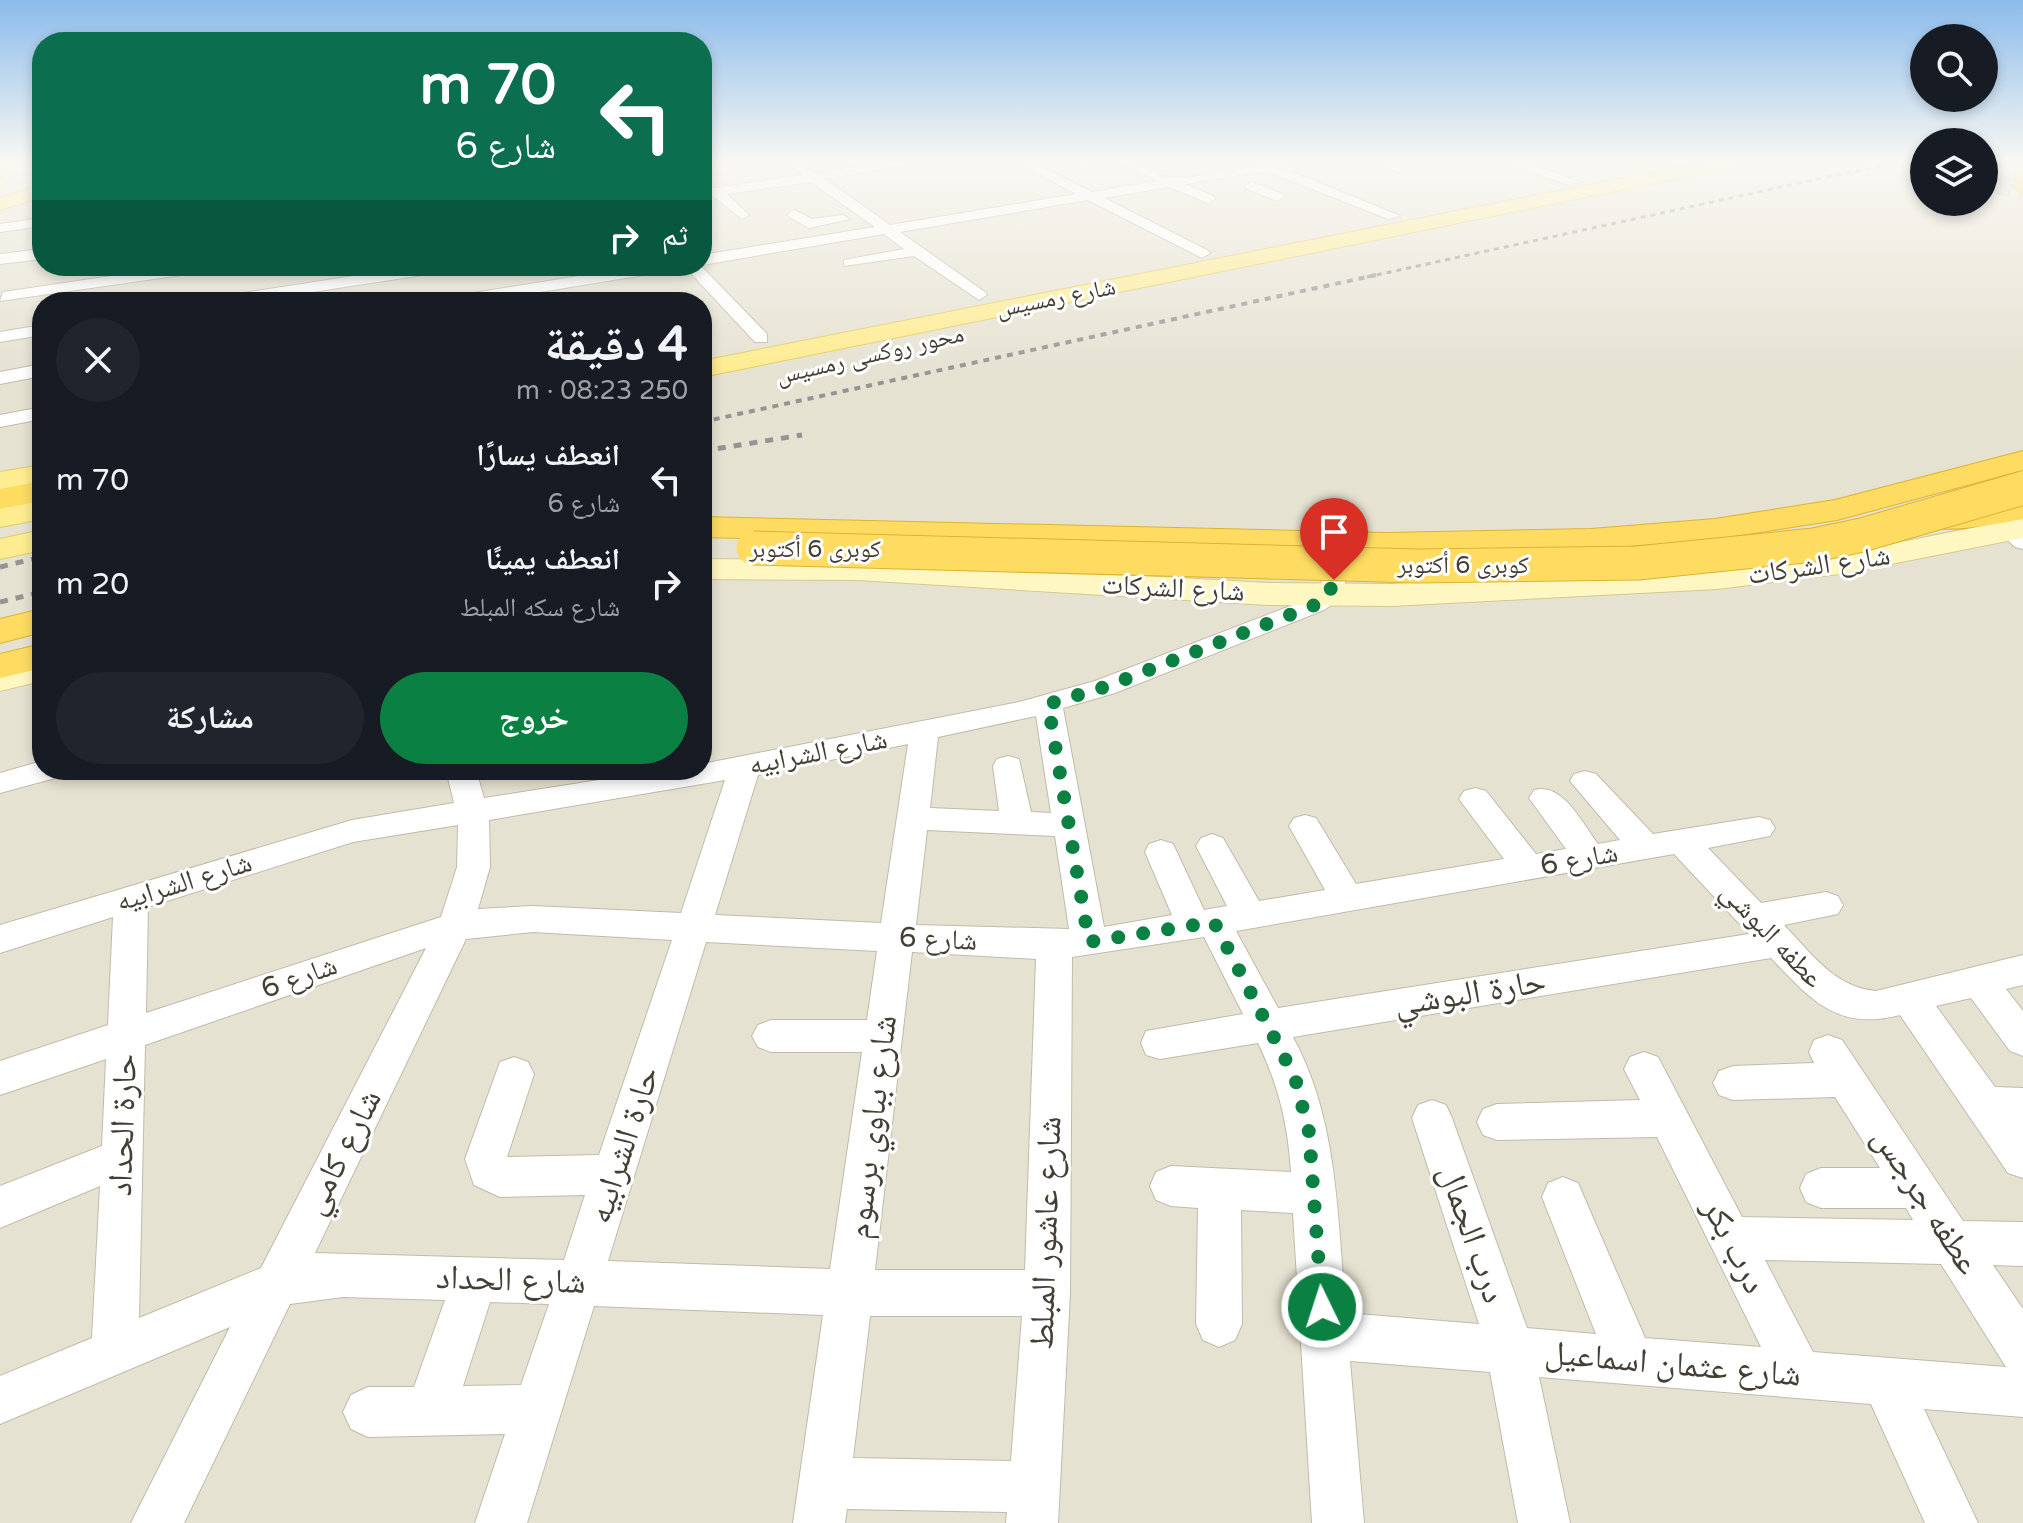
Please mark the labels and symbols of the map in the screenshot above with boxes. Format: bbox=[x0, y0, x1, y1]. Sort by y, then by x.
street label: شارع رمسيس bbox=[994, 272, 1118, 324]
street label: محور روكسى رمسيس bbox=[773, 319, 967, 391]
pin bbox=[1300, 498, 1368, 580]
street label: كوبرى 6 أكتوبر bbox=[748, 535, 881, 564]
street label: شارع الشركات bbox=[1746, 538, 1892, 592]
street label: كوبرى 6 أكتوبر bbox=[1396, 551, 1529, 580]
street label: شارع الشركات bbox=[1101, 567, 1245, 609]
street label: شارع الشرابيه bbox=[746, 722, 890, 782]
street label: شارع 6 bbox=[1538, 835, 1620, 883]
street label: شارع الشرابيه bbox=[112, 845, 256, 919]
street label: عطفه البوشي bbox=[1710, 875, 1831, 999]
street label: شارع 6 bbox=[898, 920, 978, 958]
street label: شارع 6 bbox=[257, 948, 341, 1006]
street label: حارة البوشي bbox=[1391, 961, 1550, 1031]
street label: شارع بباوي برسوم bbox=[838, 1013, 912, 1242]
street label: حارة الحداد bbox=[100, 1053, 146, 1197]
street label: حارة الشرابيه bbox=[579, 1061, 669, 1229]
street label: شارع كامي bbox=[293, 1083, 396, 1224]
street label: شارع عاشور المبلط bbox=[1021, 1116, 1071, 1350]
street label: عطفه جرجس bbox=[1863, 1120, 1989, 1282]
street label: درب الجمال bbox=[1429, 1160, 1515, 1308]
street label: درب بكر bbox=[1692, 1191, 1775, 1300]
street label: شارع الحداد bbox=[435, 1257, 587, 1303]
position arrow bbox=[1280, 1265, 1364, 1349]
street label: شارع عثمان اسماعيل bbox=[1543, 1332, 1803, 1396]

